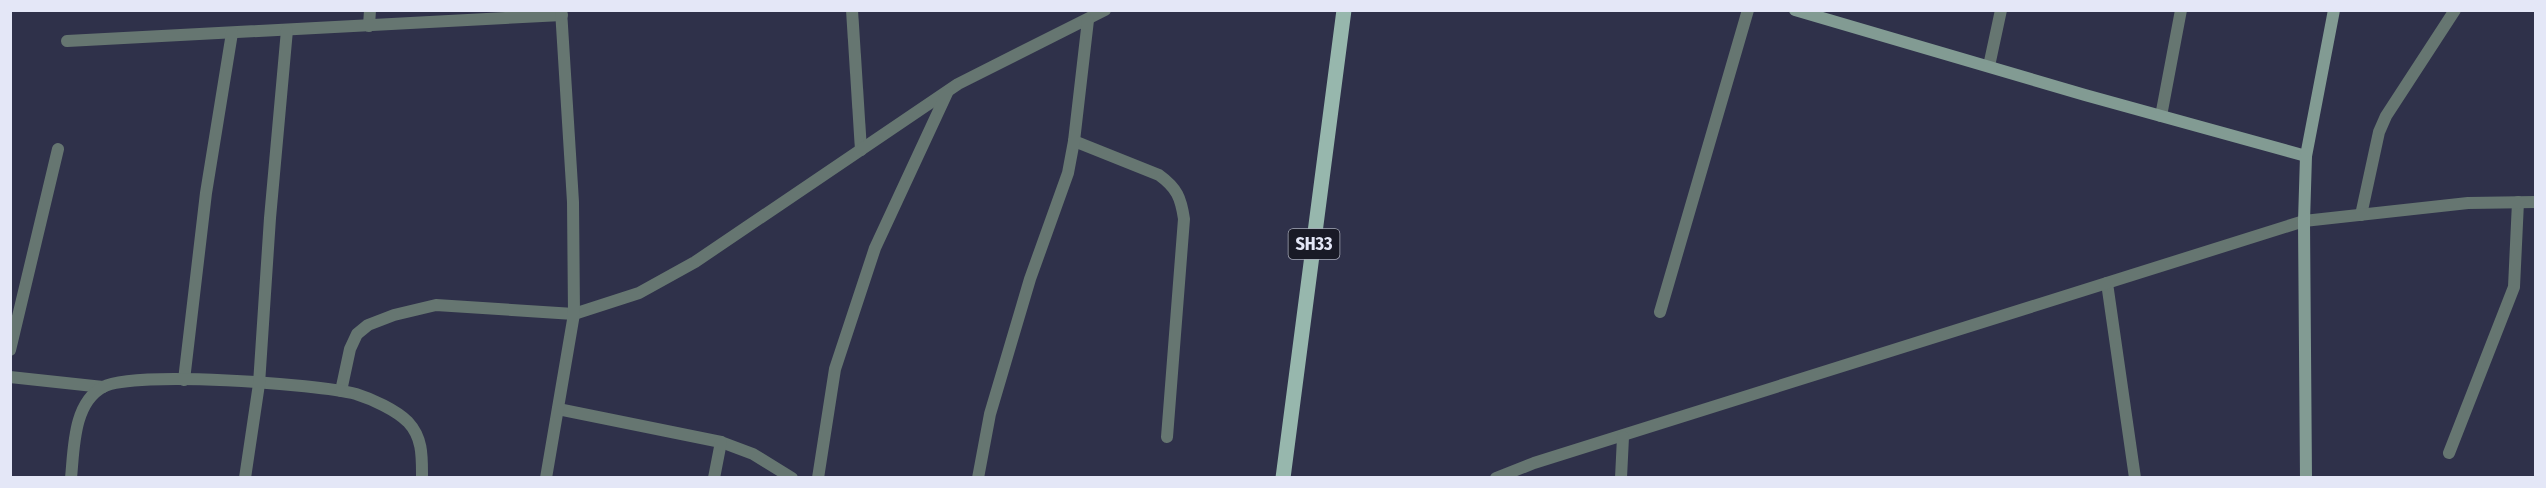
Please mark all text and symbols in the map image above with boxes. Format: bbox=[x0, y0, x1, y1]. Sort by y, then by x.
road number: SH33 bbox=[1288, 229, 1340, 259]

